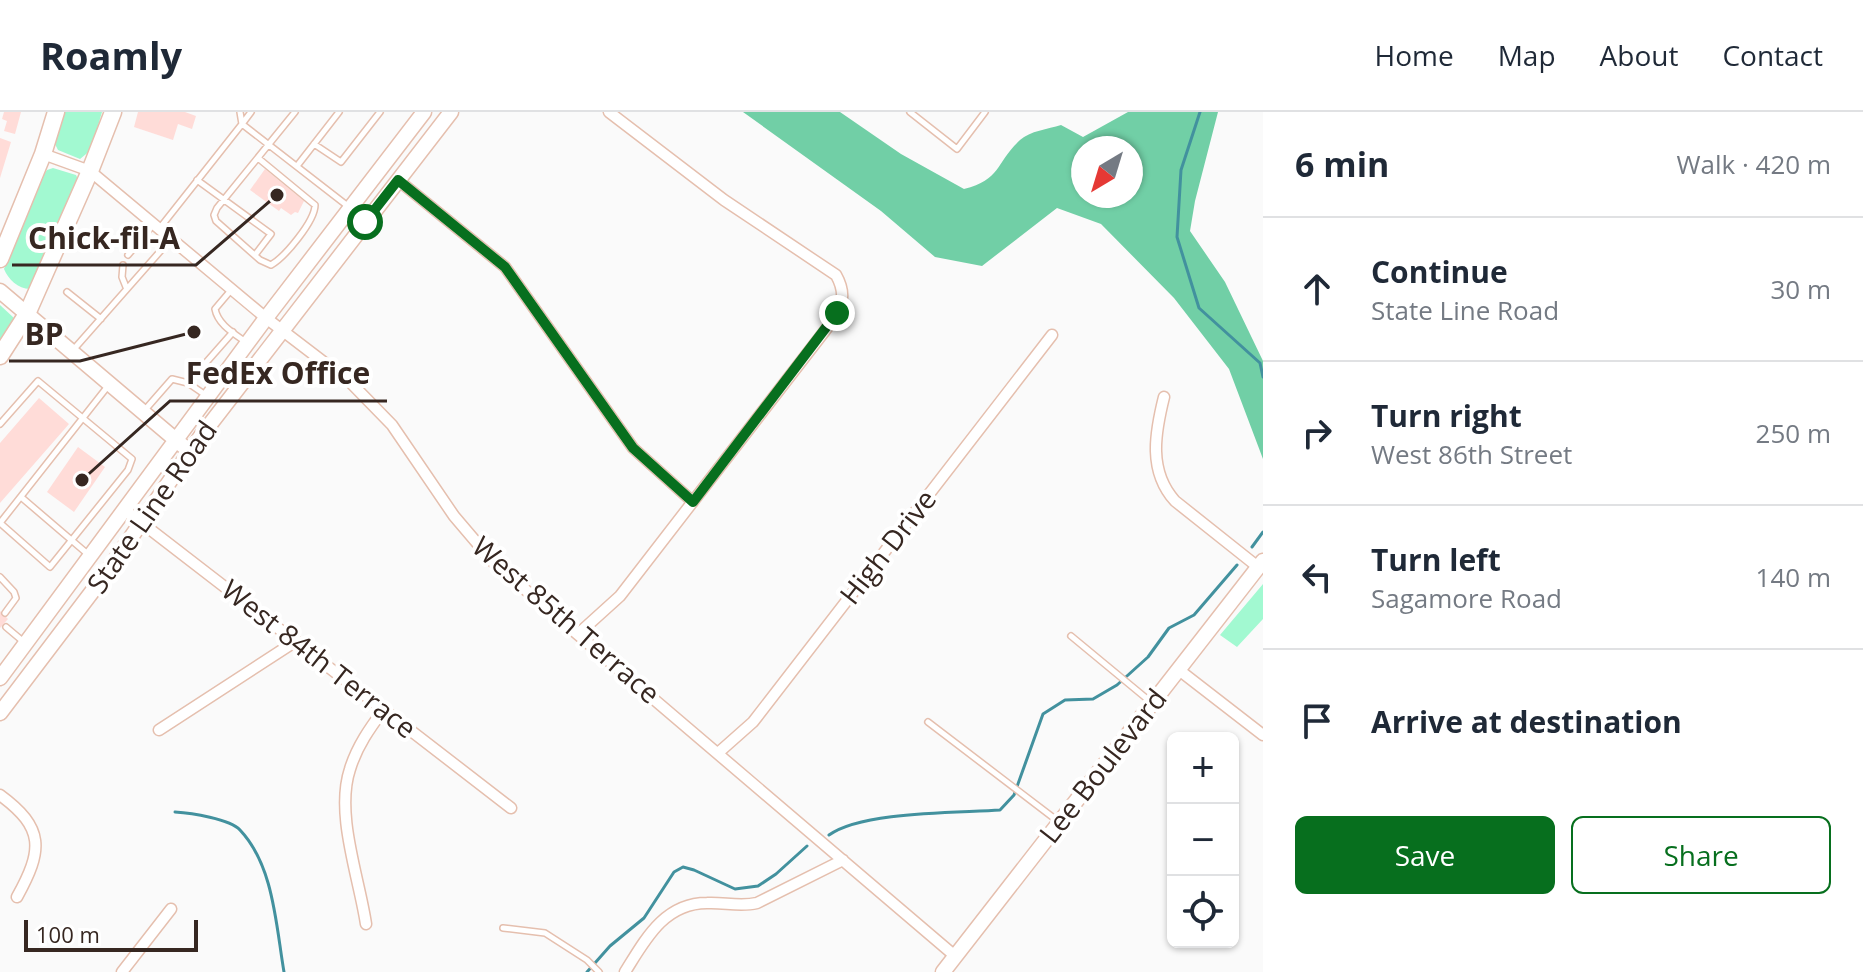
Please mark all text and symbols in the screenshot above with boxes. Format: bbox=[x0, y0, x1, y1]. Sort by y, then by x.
text: Roamly bbox=[40, 29, 182, 81]
text: Home bbox=[1375, 36, 1454, 74]
text: Map bbox=[1498, 36, 1556, 74]
text: About bbox=[1600, 36, 1678, 74]
text: Contact bbox=[1722, 36, 1823, 74]
north arrow bbox=[1071, 136, 1143, 208]
text: 6 min bbox=[1295, 141, 1389, 187]
text: Walk · 420 m bbox=[1677, 146, 1831, 182]
route start bbox=[347, 204, 383, 240]
callout: Chick-fil-A bbox=[12, 211, 196, 265]
text: Chick-fil-A bbox=[28, 217, 180, 258]
text: Continue bbox=[1371, 251, 1508, 292]
icon: ahead bbox=[1295, 267, 1339, 311]
text: 30 m bbox=[1770, 271, 1831, 307]
text: State Line Road bbox=[1371, 292, 1559, 328]
route end bbox=[819, 295, 855, 331]
callout: BP bbox=[9, 307, 80, 361]
text: BP bbox=[25, 313, 64, 354]
callout: FedEx Office bbox=[170, 347, 387, 401]
text: FedEx Office bbox=[186, 352, 370, 393]
text: Turn right bbox=[1371, 395, 1522, 436]
icon: right bbox=[1295, 411, 1339, 455]
street label: State Line Road bbox=[78, 413, 225, 600]
text: 250 m bbox=[1756, 415, 1831, 451]
text: West 86th Street bbox=[1371, 436, 1572, 472]
street label: High Drive bbox=[830, 481, 944, 612]
street label: West 85th Terrace bbox=[465, 527, 669, 711]
text: Turn left bbox=[1371, 539, 1501, 580]
icon: left bbox=[1295, 555, 1339, 599]
text: 140 m bbox=[1756, 559, 1831, 595]
street label: West 84th Terrace bbox=[214, 570, 425, 746]
text: Sagamore Road bbox=[1371, 580, 1562, 616]
street label: Lee Boulevard bbox=[1030, 680, 1175, 851]
icon: arrive bbox=[1295, 699, 1339, 743]
text: Arrive at destination bbox=[1371, 701, 1682, 742]
map controls bbox=[1167, 732, 1239, 948]
button: + bbox=[1167, 732, 1239, 804]
button: − bbox=[1167, 804, 1239, 876]
button: Save bbox=[1295, 816, 1555, 894]
button: Share bbox=[1571, 816, 1831, 894]
button: locate bbox=[1167, 876, 1239, 948]
scale bar bbox=[24, 916, 198, 952]
text: 100 m bbox=[36, 919, 100, 949]

